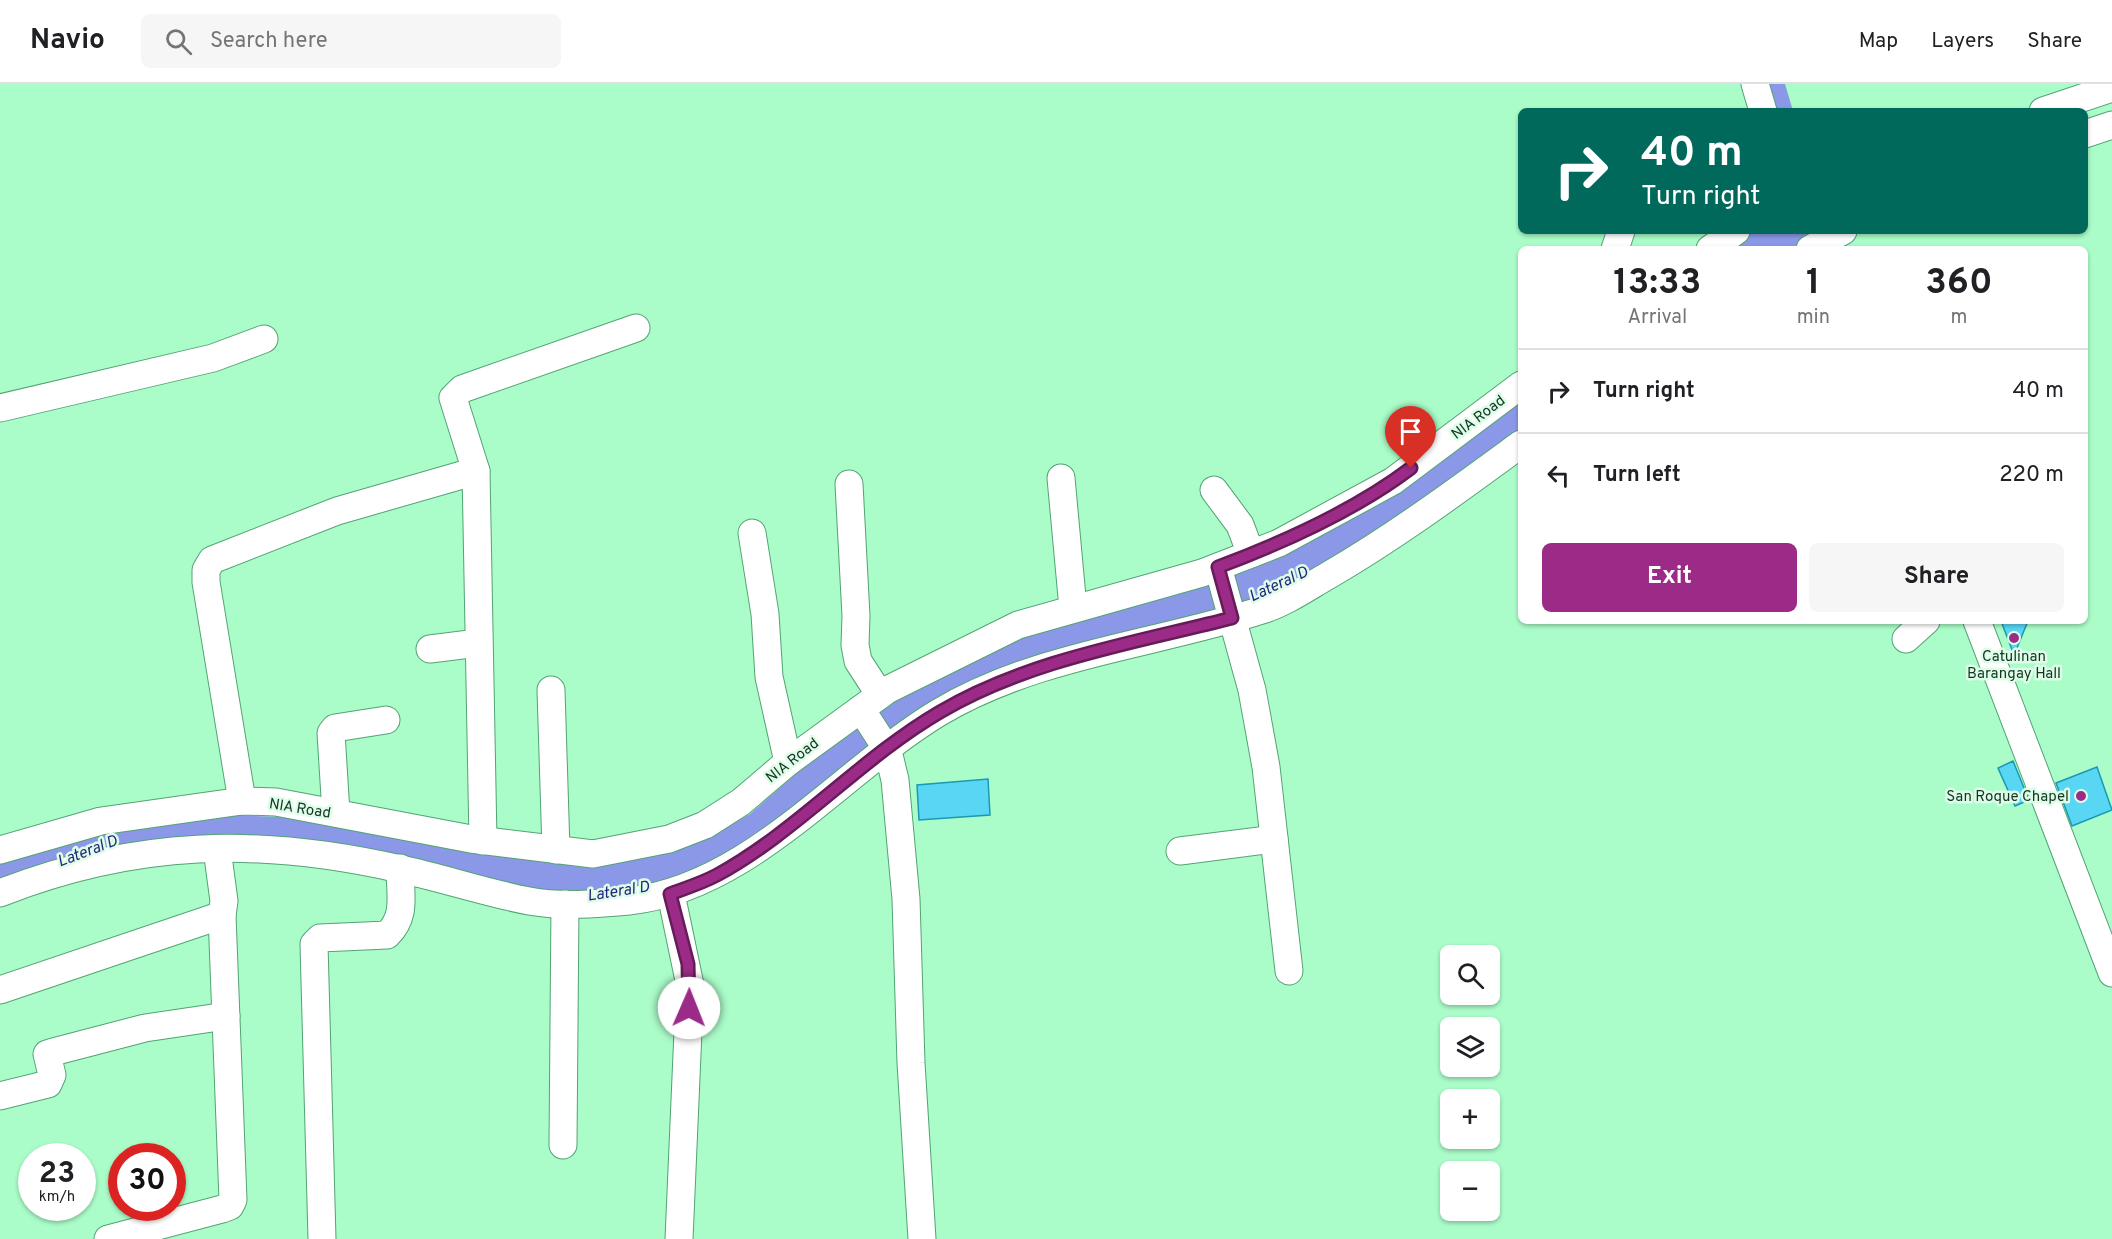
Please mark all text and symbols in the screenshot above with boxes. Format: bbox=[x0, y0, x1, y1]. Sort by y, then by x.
search box bbox=[141, 14, 561, 68]
text: Navio bbox=[30, 23, 105, 59]
icon: search bbox=[162, 25, 195, 58]
text: Search here bbox=[210, 28, 327, 55]
text: Map bbox=[1859, 28, 1898, 55]
text: Layers bbox=[1931, 28, 1994, 55]
text: Share bbox=[2027, 28, 2082, 55]
text: 40 m bbox=[1641, 128, 1743, 181]
icon: right bbox=[1542, 132, 1620, 210]
text: Turn right bbox=[1641, 180, 1760, 214]
text: 13:33 bbox=[1613, 261, 1701, 307]
text: 1 bbox=[1806, 261, 1820, 307]
text: 360 bbox=[1925, 261, 1993, 307]
text: Arrival bbox=[1628, 305, 1687, 331]
text: min bbox=[1797, 305, 1830, 331]
text: m bbox=[1950, 305, 1967, 331]
icon: right bbox=[1542, 375, 1575, 408]
text: Turn right bbox=[1593, 378, 1695, 405]
text: 40 m bbox=[2012, 378, 2064, 405]
street label: NIA Road bbox=[1448, 392, 1510, 445]
pin bbox=[1385, 406, 1436, 468]
icon: arrive bbox=[1394, 415, 1427, 448]
icon: left bbox=[1542, 459, 1575, 492]
text: Turn left bbox=[1593, 462, 1681, 489]
text: 220 m bbox=[1999, 462, 2064, 489]
button: Exit bbox=[1542, 543, 1797, 612]
button: Share bbox=[1809, 543, 2064, 612]
water label: Lateral D bbox=[1246, 562, 1312, 607]
marker: Catulinan Barangay Hall bbox=[2007, 631, 2021, 645]
place label: Catulinan Barangay Hall bbox=[1967, 648, 2061, 684]
street label: NIA Road bbox=[763, 735, 823, 788]
place label: San Roque Chapel bbox=[1946, 788, 2069, 807]
marker: San Roque Chapel bbox=[2074, 789, 2088, 803]
street label: NIA Road bbox=[267, 795, 332, 824]
water label: Lateral D bbox=[55, 831, 121, 872]
water label: Lateral D bbox=[586, 877, 651, 907]
map controls bbox=[1440, 945, 1500, 1221]
button: search bbox=[1440, 945, 1500, 1005]
position arrow bbox=[657, 976, 721, 1040]
button: layers bbox=[1440, 1017, 1500, 1077]
button: + bbox=[1440, 1089, 1500, 1149]
speed limit sign: 30 bbox=[108, 1143, 186, 1221]
text: 23 bbox=[39, 1156, 75, 1193]
button: − bbox=[1440, 1161, 1500, 1221]
text: km/h bbox=[39, 1188, 75, 1207]

